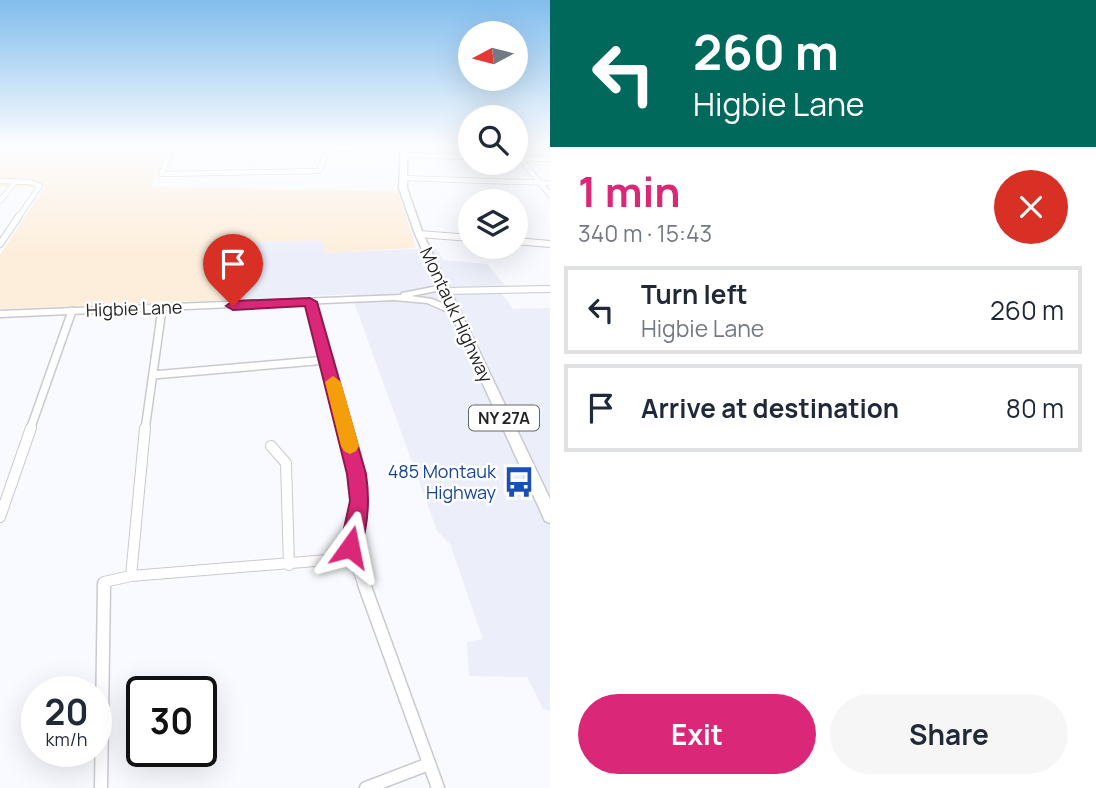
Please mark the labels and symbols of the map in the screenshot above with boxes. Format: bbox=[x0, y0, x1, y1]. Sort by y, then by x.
north arrow bbox=[458, 21, 528, 91]
pin bbox=[203, 234, 263, 306]
street label: Montauk Highway bbox=[415, 243, 499, 387]
street label: Higbie Lane bbox=[85, 294, 183, 322]
road number: NY 27A bbox=[469, 406, 539, 430]
place label: 485 Montauk Highway bbox=[388, 459, 497, 504]
bus stop icon: 485 Montauk Highway bbox=[502, 465, 536, 499]
position arrow bbox=[313, 510, 387, 584]
speed limit sign: 30 bbox=[126, 676, 217, 767]

